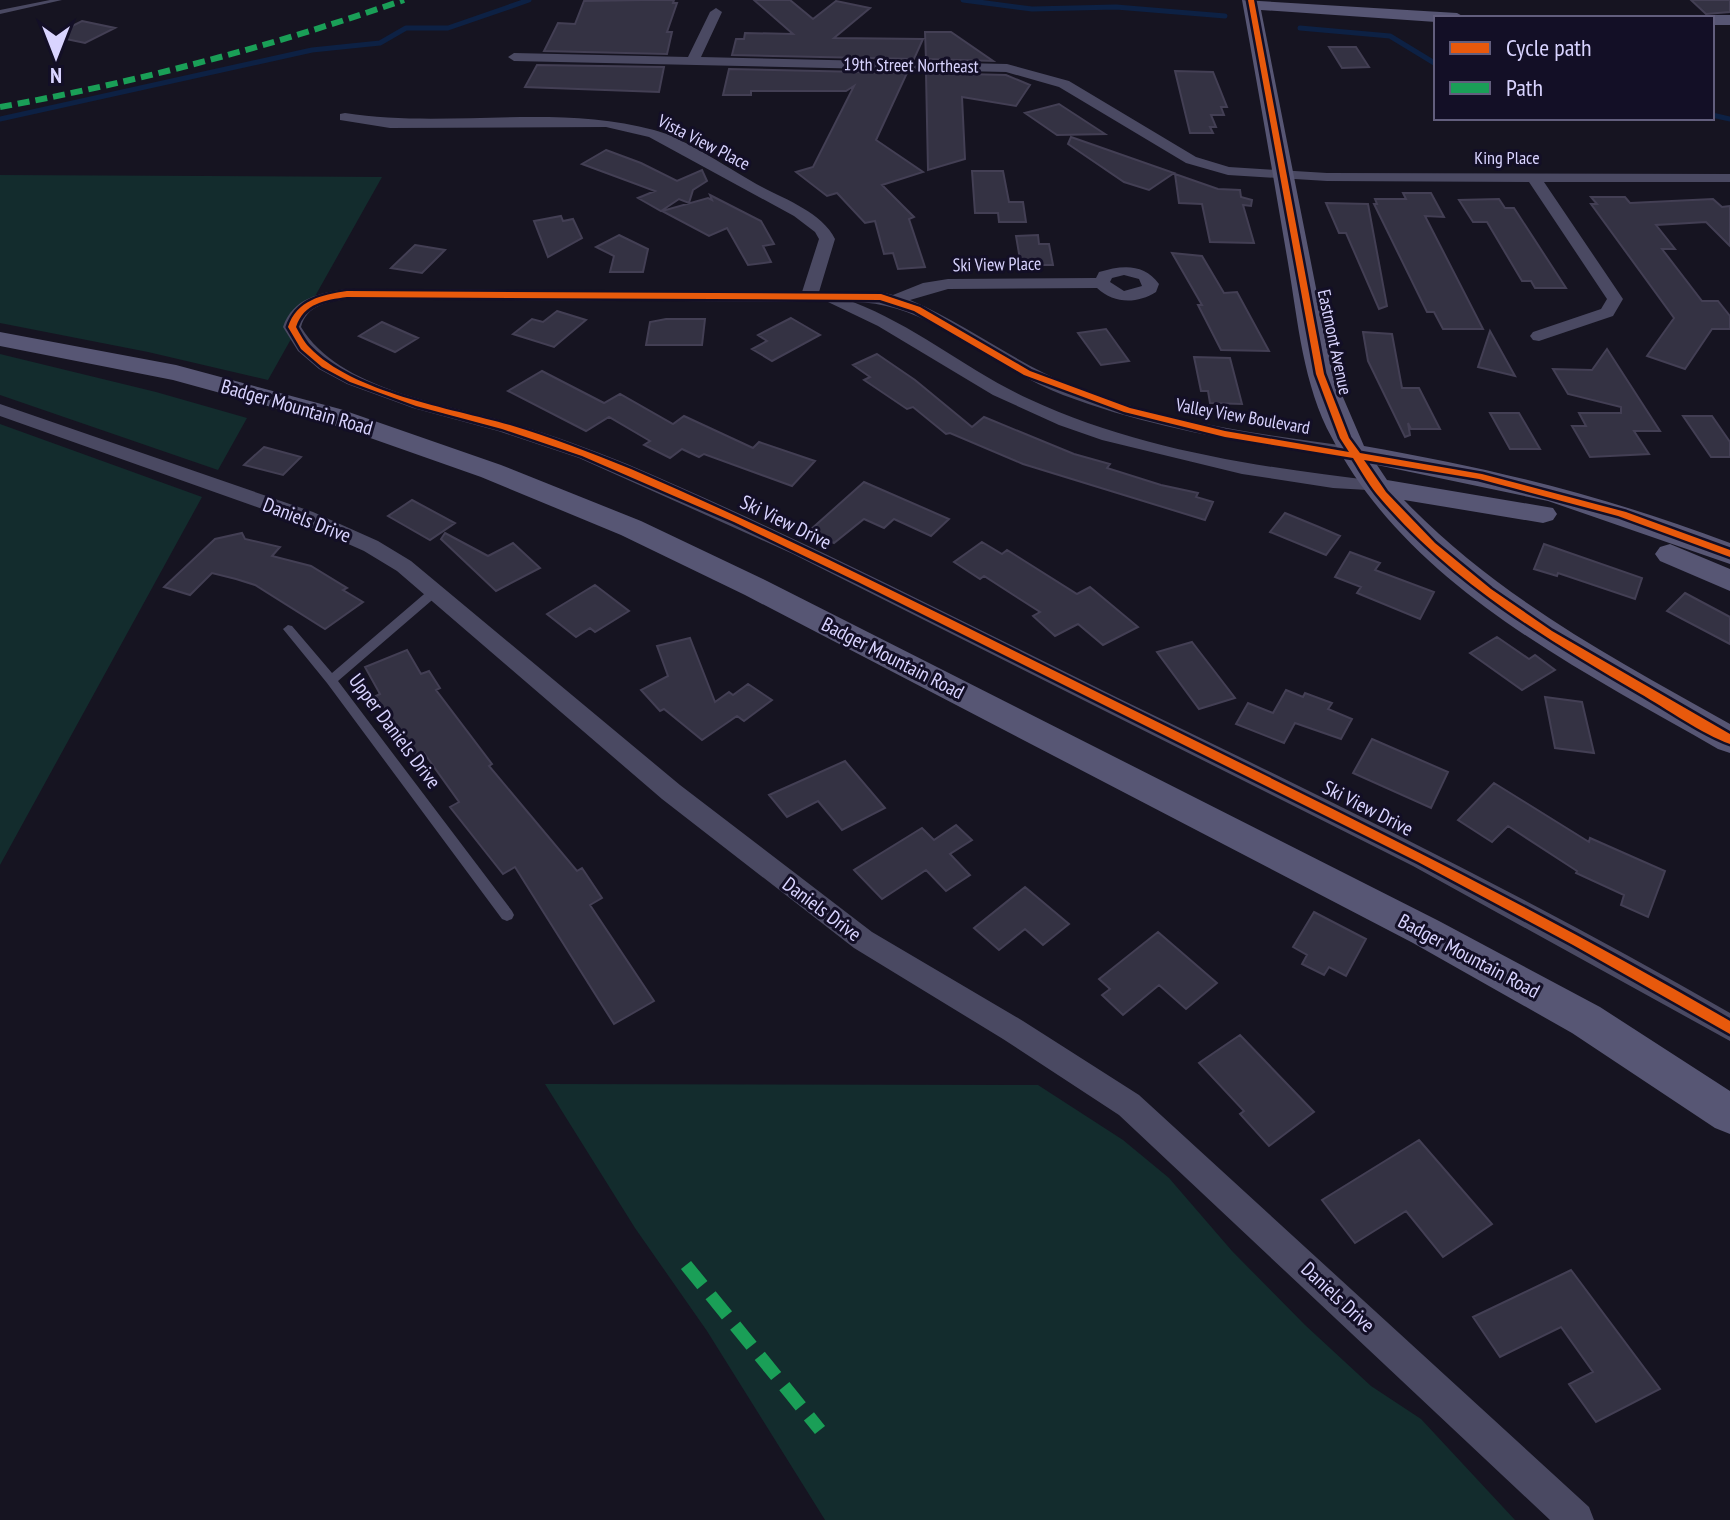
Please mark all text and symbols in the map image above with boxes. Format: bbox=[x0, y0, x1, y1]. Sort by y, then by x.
north arrow bbox=[16, 16, 96, 96]
legend bbox=[1434, 16, 1714, 120]
text: Cycle path bbox=[1506, 32, 1592, 63]
street label: 19th Street Northeast bbox=[843, 52, 979, 78]
text: N bbox=[50, 62, 62, 90]
text: Path bbox=[1506, 72, 1543, 103]
street label: Vista View Place bbox=[653, 108, 754, 175]
street label: King Place bbox=[1474, 146, 1540, 169]
street label: Ski View Place bbox=[952, 252, 1042, 276]
street label: Eastmont Avenue bbox=[1313, 287, 1357, 397]
street label: Badger Mountain Road bbox=[218, 373, 376, 441]
street label: Valley View Boulevard bbox=[1173, 393, 1312, 439]
street label: Ski View Drive bbox=[736, 489, 836, 555]
street label: Daniels Drive bbox=[259, 491, 355, 549]
street label: Badger Mountain Road bbox=[817, 611, 969, 705]
street label: Upper Daniels Drive bbox=[343, 668, 447, 794]
street label: Ski View Drive bbox=[1318, 774, 1418, 842]
street label: Daniels Drive bbox=[777, 871, 867, 947]
street label: Badger Mountain Road bbox=[1394, 908, 1544, 1004]
street label: Daniels Drive bbox=[1296, 1256, 1380, 1338]

